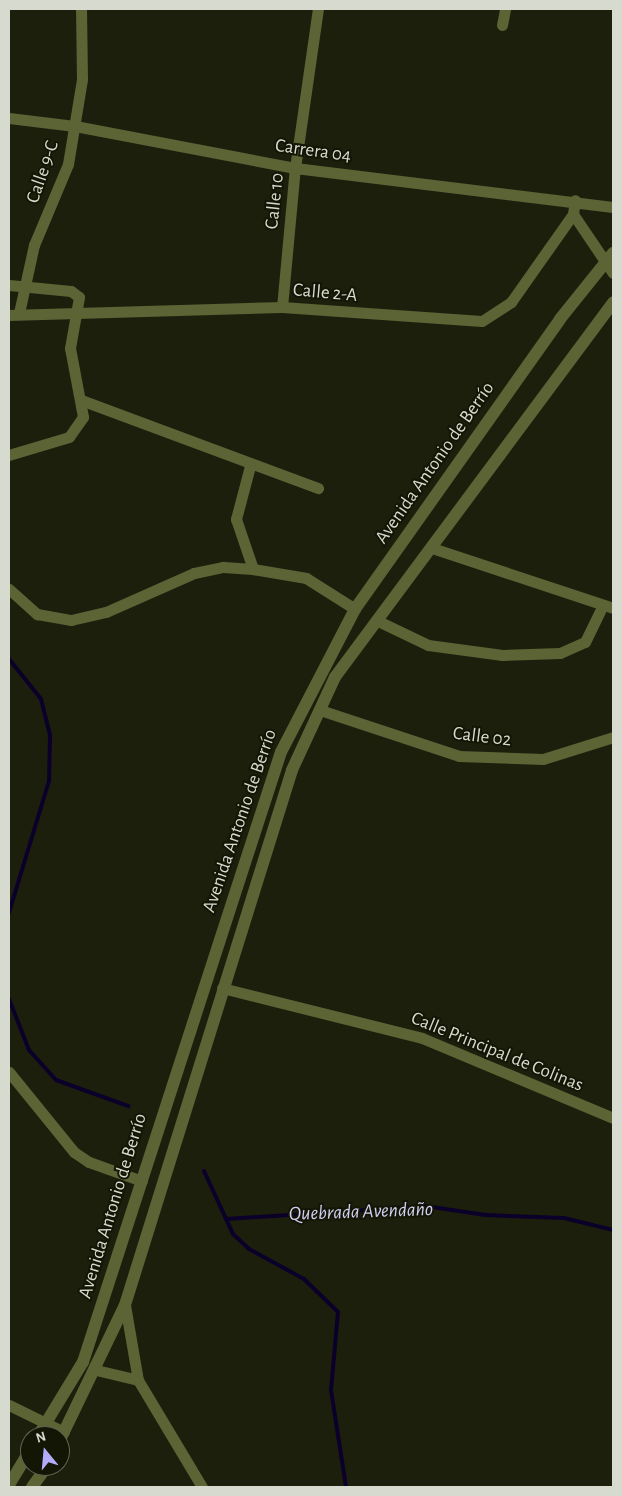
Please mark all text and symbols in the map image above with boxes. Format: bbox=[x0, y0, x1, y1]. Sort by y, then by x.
street label: Carrera 04 bbox=[274, 134, 352, 168]
street label: Calle 9-C bbox=[22, 138, 64, 206]
street label: Calle 10 bbox=[261, 172, 289, 230]
street label: Calle 2-A bbox=[292, 279, 358, 307]
street label: Avenida Antonio de Berrío bbox=[370, 378, 500, 548]
street label: Calle 02 bbox=[452, 722, 512, 752]
street label: Avenida Antonio de Berrío bbox=[198, 726, 282, 916]
street label: Calle Principal de Colinas bbox=[408, 1007, 586, 1097]
street label: Avenida Antonio de Berrío bbox=[74, 1111, 152, 1301]
water label: Quebrada Avendaño bbox=[288, 1197, 434, 1227]
north arrow bbox=[20, 1426, 70, 1476]
text: N bbox=[34, 1429, 48, 1446]

